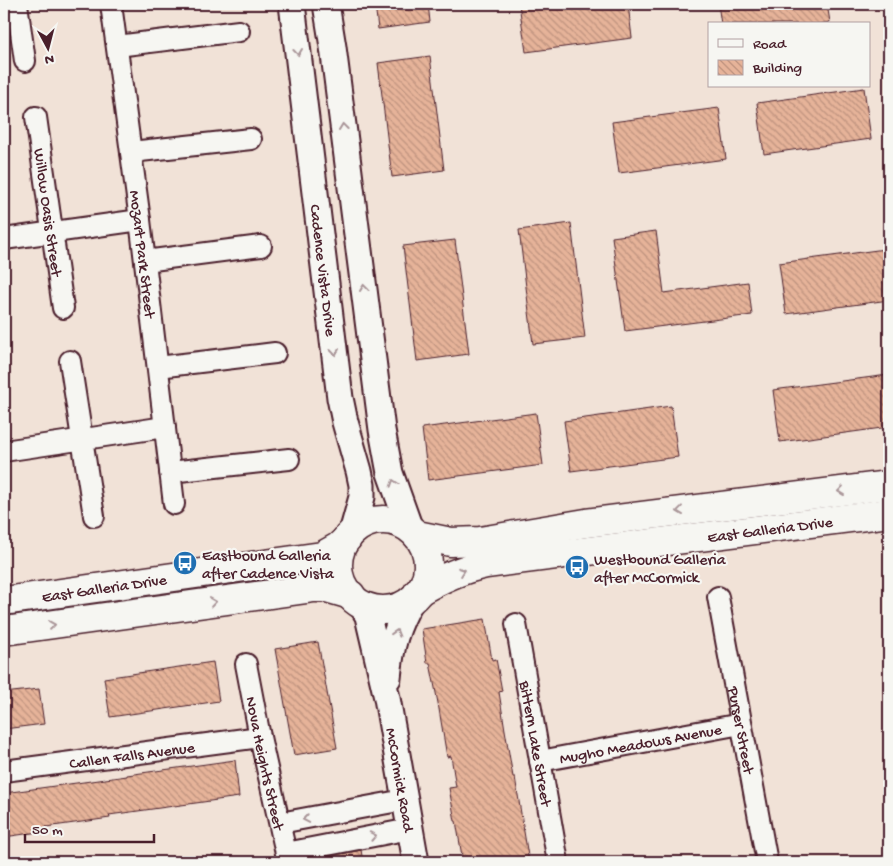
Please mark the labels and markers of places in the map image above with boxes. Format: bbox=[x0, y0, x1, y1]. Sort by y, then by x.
place label: Eastbound Galleria after Cadence Vista bbox=[202, 548, 335, 585]
bus stop icon: Eastbound Galleria after Cadence Vista bbox=[172, 550, 198, 576]
place label: Westbound Galleria after McCormick bbox=[594, 552, 727, 589]
bus stop icon: Westbound Galleria after McCormick bbox=[564, 554, 590, 580]

